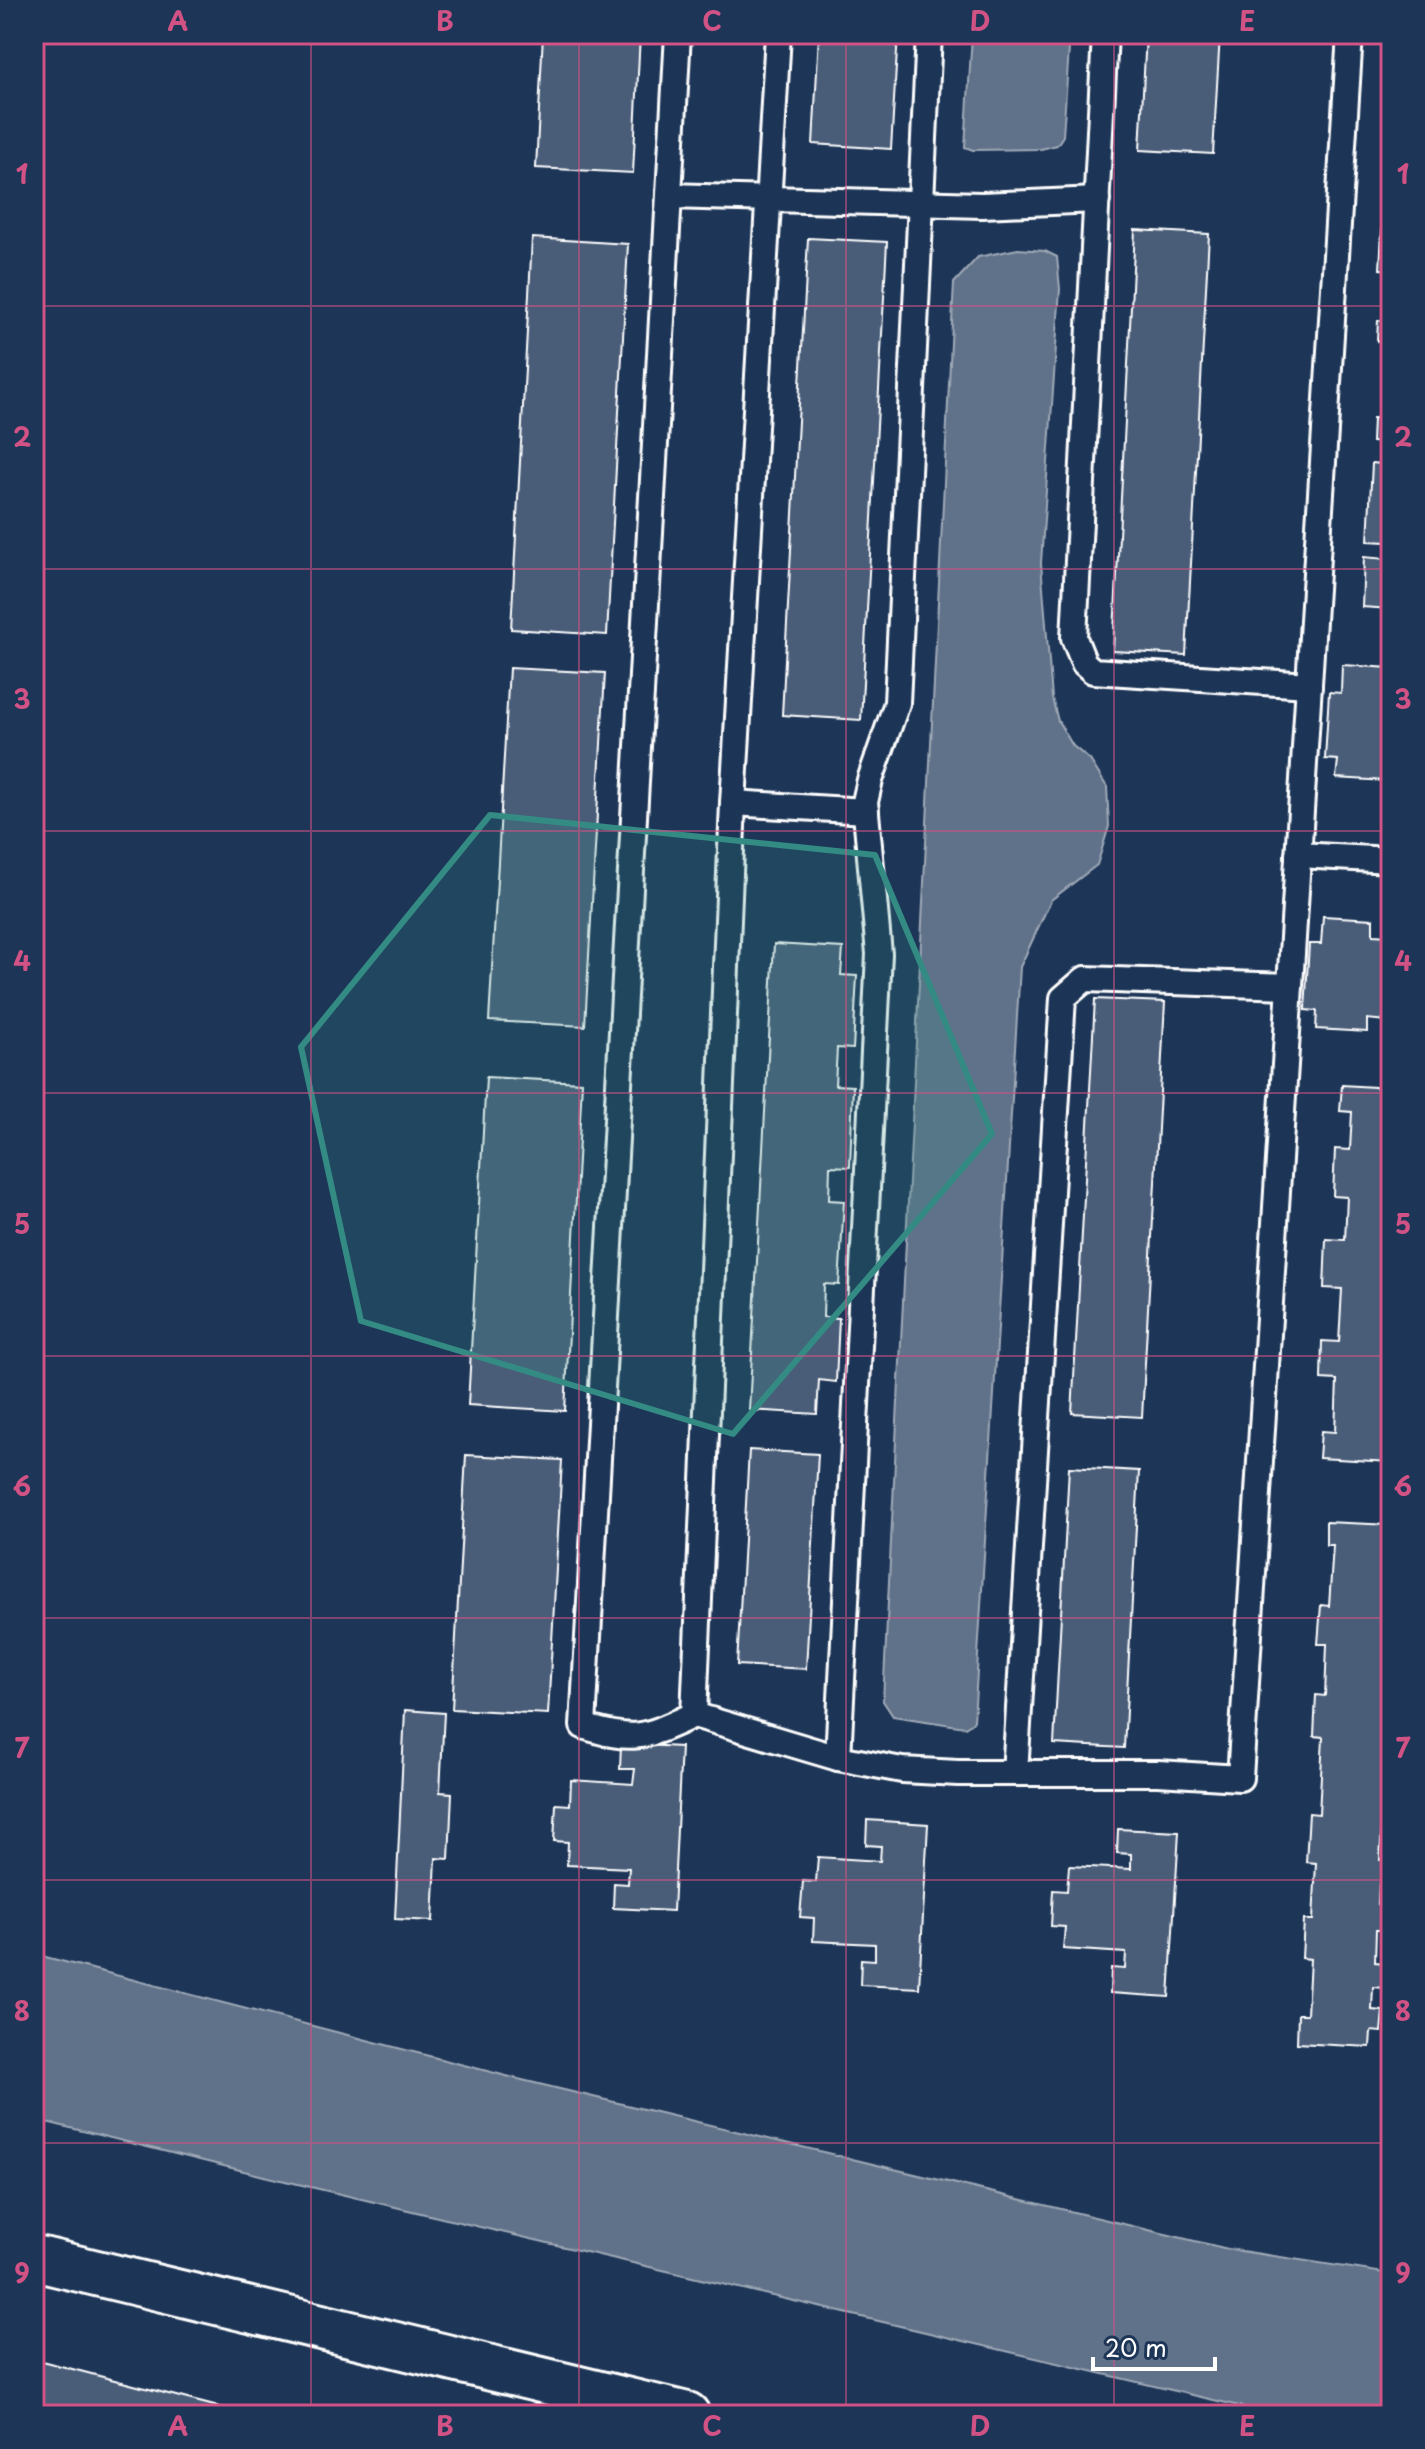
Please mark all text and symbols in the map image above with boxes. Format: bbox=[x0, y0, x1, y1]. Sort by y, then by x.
text: A bbox=[168, 1, 188, 40]
text: B bbox=[436, 1, 454, 40]
text: C bbox=[702, 1, 722, 40]
text: D bbox=[970, 1, 990, 40]
text: E bbox=[1239, 1, 1255, 40]
text: 1 bbox=[16, 154, 28, 193]
text: 1 bbox=[1397, 154, 1409, 193]
text: 2 bbox=[13, 417, 31, 456]
text: 2 bbox=[1394, 417, 1412, 456]
text: 3 bbox=[13, 679, 31, 718]
text: 3 bbox=[1394, 679, 1412, 718]
text: 4 bbox=[13, 941, 31, 980]
text: 4 bbox=[1394, 941, 1412, 980]
text: 5 bbox=[14, 1204, 30, 1243]
text: 5 bbox=[1395, 1204, 1411, 1243]
text: 6 bbox=[13, 1466, 31, 1505]
text: 6 bbox=[1394, 1466, 1412, 1505]
text: 7 bbox=[15, 1728, 30, 1767]
text: 7 bbox=[1396, 1728, 1411, 1767]
text: 8 bbox=[14, 1991, 30, 2030]
text: 8 bbox=[1395, 1991, 1411, 2030]
text: 9 bbox=[14, 2253, 30, 2292]
text: 9 bbox=[1395, 2253, 1411, 2292]
scale bar bbox=[1093, 2321, 1215, 2371]
text: 20 m bbox=[1105, 2329, 1167, 2365]
text: A bbox=[168, 2406, 188, 2445]
text: B bbox=[436, 2406, 454, 2445]
text: C bbox=[702, 2406, 722, 2445]
text: D bbox=[970, 2406, 990, 2445]
text: E bbox=[1239, 2406, 1255, 2445]

